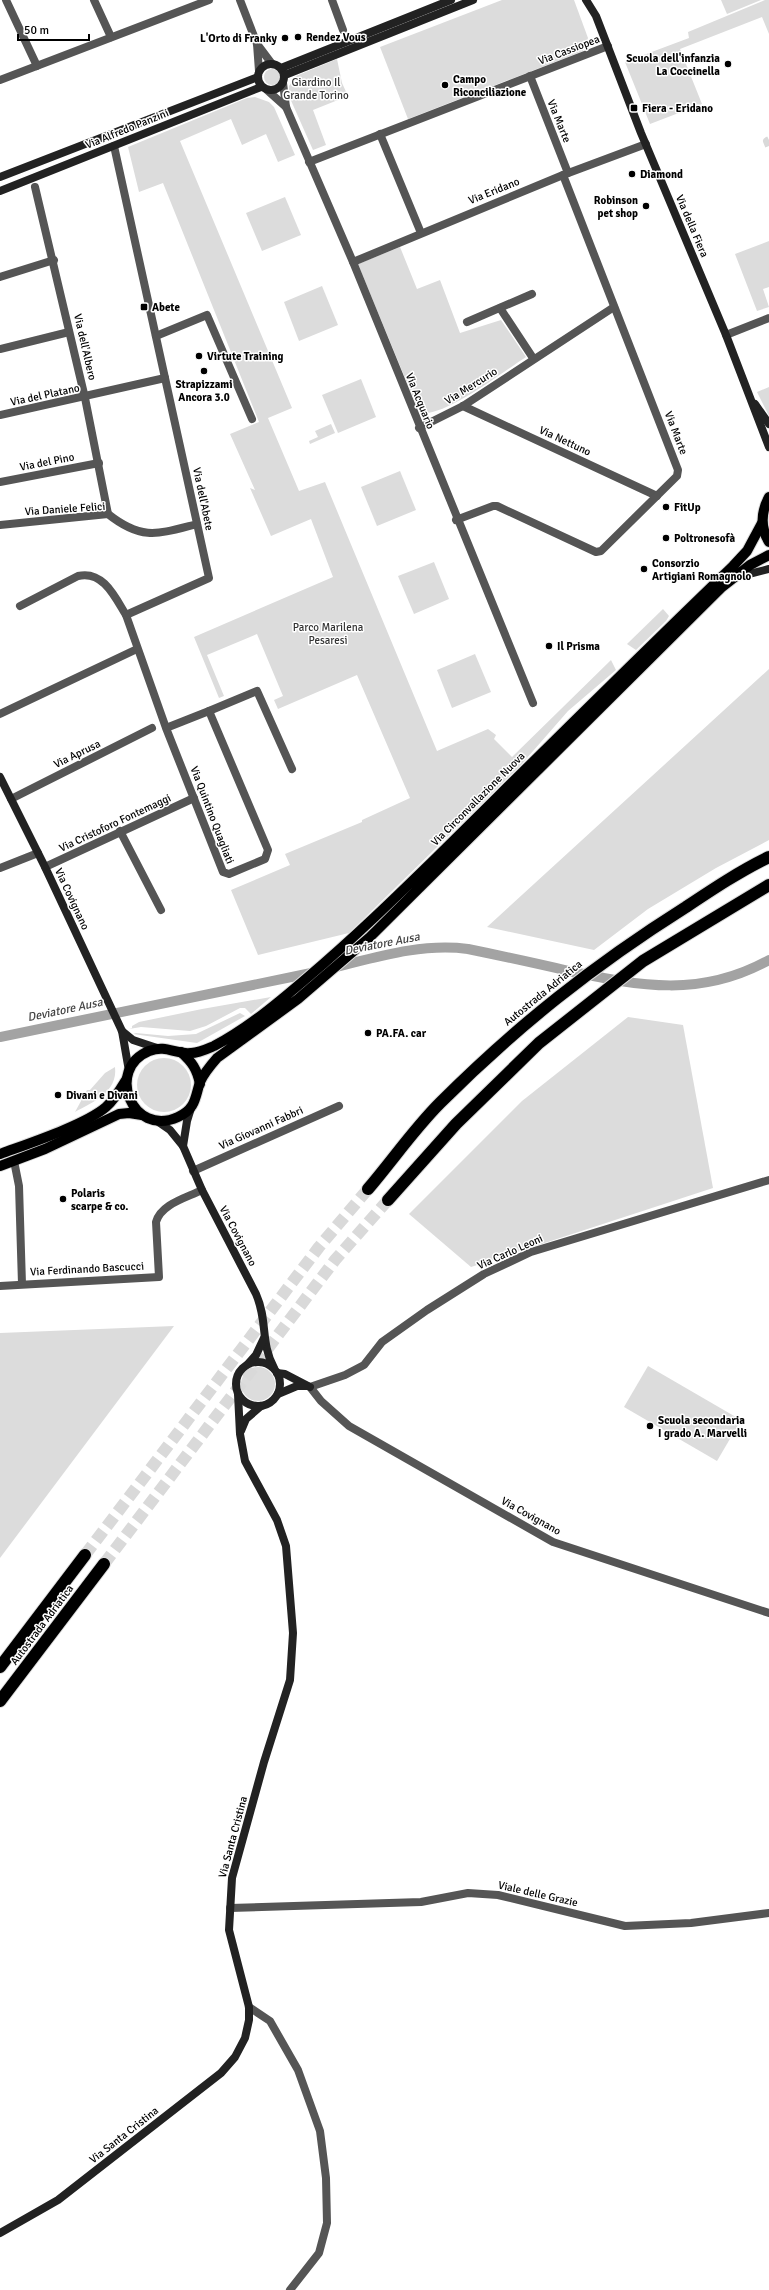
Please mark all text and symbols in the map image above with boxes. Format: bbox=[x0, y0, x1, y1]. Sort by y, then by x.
scale bar bbox=[18, 16, 89, 42]
text: 50 m bbox=[24, 23, 49, 38]
place label: Rendez Vous bbox=[306, 31, 366, 44]
place label: L'Orto di Franky bbox=[200, 32, 278, 45]
marker: Rendez Vous bbox=[293, 32, 303, 42]
street label: Via Cassiopea bbox=[536, 32, 602, 68]
marker: L'Orto di Franky bbox=[280, 33, 290, 43]
place label: Scuola dell'infanzia La Coccinella bbox=[626, 52, 720, 78]
marker: Scuola dell'infanzia La Coccinella bbox=[723, 59, 733, 69]
place label: Campo Riconciliazione bbox=[453, 73, 527, 99]
park label: Giardino Il Grande Torino bbox=[283, 76, 349, 102]
marker: Campo Riconciliazione bbox=[440, 80, 450, 90]
street label: Via Marte bbox=[544, 98, 574, 144]
place label: Fiera - Eridano bbox=[642, 102, 713, 115]
marker: Fiera - Eridano bbox=[629, 103, 639, 113]
street label: Via Alfredo Panzini bbox=[83, 106, 171, 152]
place label: Diamond bbox=[640, 168, 683, 181]
marker: Diamond bbox=[627, 169, 637, 179]
street label: Via Eridano bbox=[467, 175, 522, 207]
street label: Via della Fiera bbox=[673, 193, 711, 260]
place label: Robinson pet shop bbox=[594, 194, 638, 220]
marker: Robinson pet shop bbox=[641, 201, 651, 211]
place label: Abete bbox=[152, 301, 180, 314]
marker: Abete bbox=[139, 302, 149, 312]
street label: Via dell'Albero bbox=[71, 313, 99, 382]
place label: Virtute Training bbox=[207, 350, 283, 363]
marker: Virtute Training bbox=[194, 351, 204, 361]
street label: Via Mercurio bbox=[442, 365, 500, 407]
marker: Strapizzami Ancora 3.0 bbox=[199, 366, 209, 376]
street label: Via Acquario bbox=[403, 371, 437, 431]
place label: Strapizzami Ancora 3.0 bbox=[175, 378, 233, 404]
street label: Via del Platano bbox=[9, 381, 81, 409]
street label: Via Marte bbox=[662, 410, 690, 456]
street label: Via Nettuno bbox=[537, 423, 593, 459]
street label: Via del Pino bbox=[19, 450, 76, 474]
street label: Via dell'Abete bbox=[190, 466, 216, 532]
street label: Via Daniele Felici bbox=[24, 500, 106, 518]
place label: FitUp bbox=[674, 501, 701, 514]
marker: FitUp bbox=[661, 502, 671, 512]
place label: Poltronesofà bbox=[674, 532, 735, 545]
marker: Poltronesofà bbox=[661, 533, 671, 543]
place label: Consorzio Artigiani Romagnolo bbox=[652, 557, 752, 583]
marker: Consorzio Artigiani Romagnolo bbox=[639, 564, 649, 574]
park label: Parco Marilena Pesaresi bbox=[293, 621, 364, 647]
place label: Il Prisma bbox=[557, 640, 600, 653]
marker: Il Prisma bbox=[544, 641, 554, 651]
street label: Via Aprusa bbox=[52, 737, 103, 771]
street label: Via Circonvallazione Nuova bbox=[428, 749, 528, 849]
street label: Via Quintino Quagliati bbox=[187, 764, 237, 866]
street label: Via Cristoforo Fontemaggi bbox=[57, 791, 173, 855]
street label: Via Covignano bbox=[52, 866, 92, 932]
water label: Deviatore Ausa bbox=[343, 929, 422, 959]
street label: Autostrada Adriatica bbox=[501, 957, 585, 1029]
water label: Deviatore Ausa bbox=[26, 995, 105, 1025]
place label: PA.FA. car bbox=[376, 1027, 427, 1040]
marker: PA.FA. car bbox=[363, 1028, 373, 1038]
place label: Divani e Divani bbox=[66, 1089, 138, 1102]
marker: Divani e Divani bbox=[53, 1090, 63, 1100]
street label: Via Giovanni Fabbri bbox=[217, 1104, 305, 1152]
place label: Polaris scarpe & co. bbox=[71, 1187, 128, 1213]
marker: Polaris scarpe & co. bbox=[58, 1194, 68, 1204]
street label: Via Covignano bbox=[217, 1204, 259, 1269]
street label: Via Carlo Leoni bbox=[475, 1232, 545, 1272]
street label: Via Ferdinando Bascucci bbox=[30, 1260, 144, 1278]
place label: Scuola secondaria I grado A. Marvelli bbox=[658, 1414, 747, 1440]
marker: Scuola secondaria I grado A. Marvelli bbox=[645, 1421, 655, 1431]
street label: Via Covignano bbox=[499, 1494, 563, 1538]
street label: Autostrada Adriatica bbox=[8, 1582, 77, 1668]
street label: Via Santa Cristina bbox=[216, 1794, 250, 1879]
street label: Viale delle Grazie bbox=[497, 1879, 579, 1909]
street label: Via Santa Cristina bbox=[87, 2104, 161, 2166]

